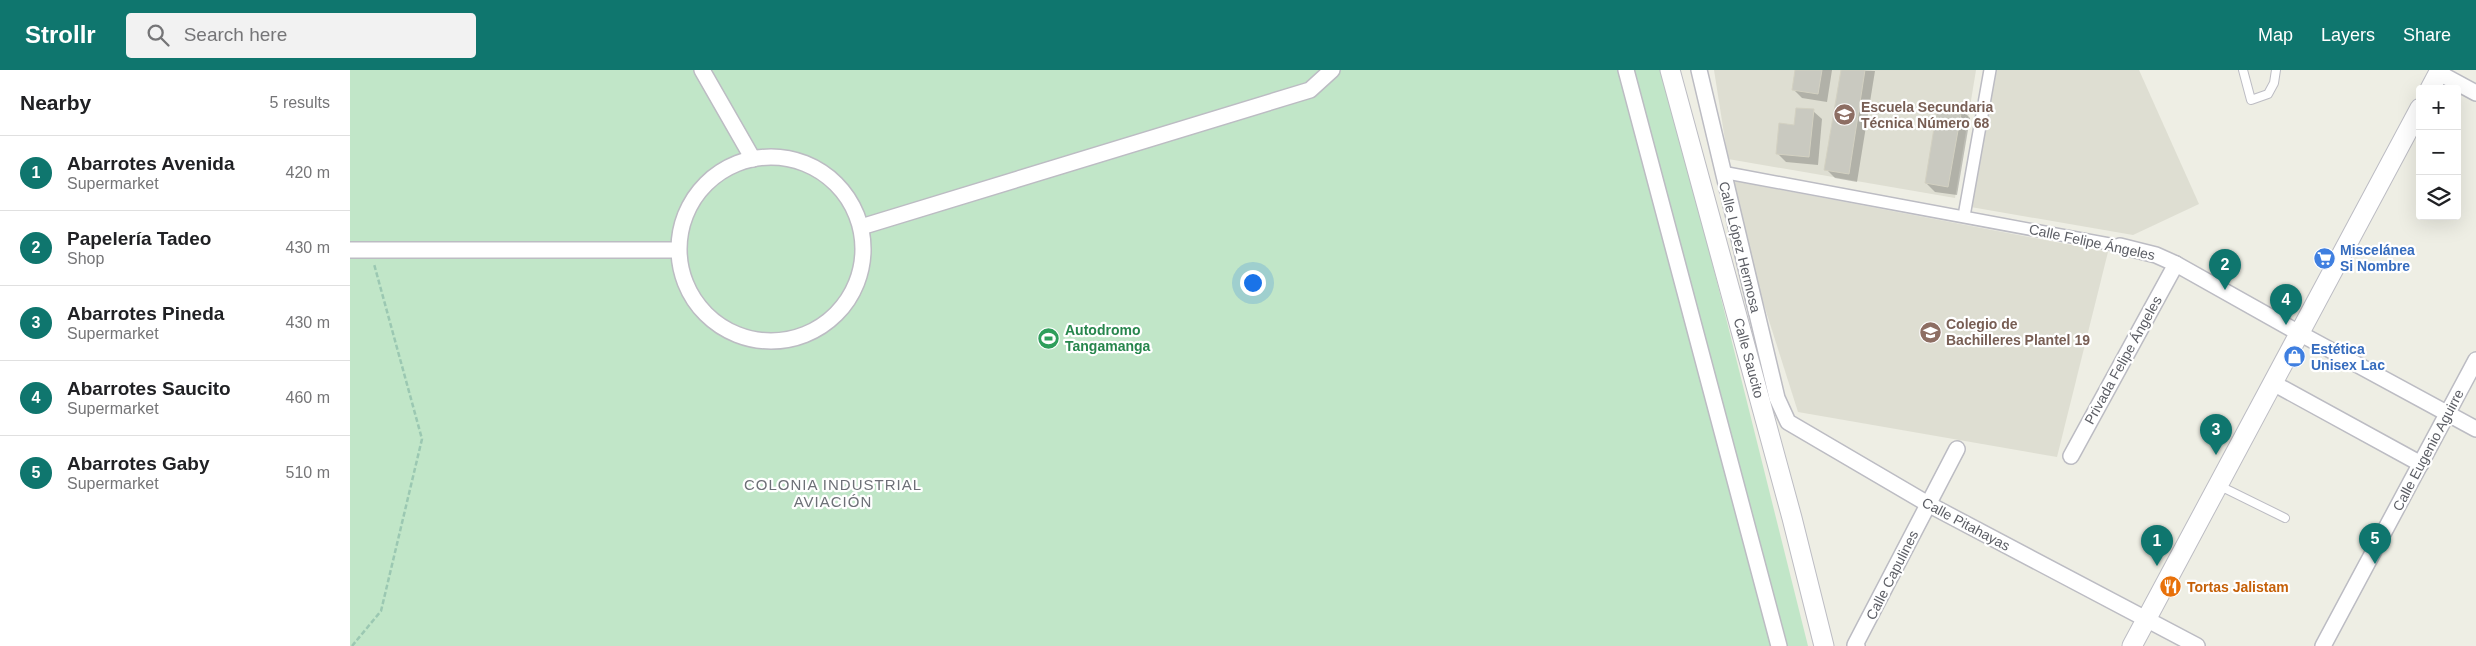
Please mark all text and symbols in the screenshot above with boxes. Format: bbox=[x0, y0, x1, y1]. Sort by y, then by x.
search box bbox=[126, 13, 476, 58]
text: Strollr bbox=[25, 21, 96, 48]
icon: search bbox=[144, 21, 172, 49]
text: Search here bbox=[184, 24, 287, 45]
text: Map bbox=[2258, 25, 2293, 45]
text: Layers bbox=[2321, 25, 2375, 45]
text: Share bbox=[2403, 25, 2451, 45]
map controls bbox=[2416, 85, 2461, 220]
button: + bbox=[2416, 85, 2461, 130]
text: Nearby bbox=[20, 91, 91, 114]
text: 5 results bbox=[270, 94, 330, 111]
place label: Escuela Secundaria Técnica Número 68 bbox=[1861, 99, 1994, 131]
school or university icon: Escuela Secundaria Técnica Número 68 bbox=[1833, 103, 1857, 127]
button: − bbox=[2416, 130, 2461, 175]
text: Abarrotes Avenida bbox=[67, 153, 235, 174]
text: 1 bbox=[32, 164, 40, 181]
text: 420 m bbox=[286, 164, 330, 181]
text: Supermarket bbox=[67, 175, 159, 192]
button: layers bbox=[2416, 175, 2461, 220]
street label: Calle López Hermosa bbox=[1716, 180, 1764, 314]
street label: Calle Felipe Ángeles bbox=[2028, 221, 2156, 263]
text: Papelería Tadeo bbox=[67, 228, 211, 249]
text: 2 bbox=[32, 239, 40, 256]
text: 430 m bbox=[286, 239, 330, 256]
place label: Miscelánea Si Nombre bbox=[2340, 242, 2415, 274]
supermarket icon: Miscelánea Si Nombre bbox=[2312, 246, 2336, 270]
pin: 2 bbox=[2209, 249, 2241, 290]
text: Shop bbox=[67, 250, 104, 267]
your location bbox=[1240, 270, 1266, 296]
pin: 4 bbox=[2270, 284, 2302, 325]
street label: Privada Felipe Ángeles bbox=[2081, 293, 2165, 427]
text: Abarrotes Pineda bbox=[67, 303, 224, 324]
text: 3 bbox=[32, 314, 40, 331]
text: 430 m bbox=[286, 314, 330, 331]
street label: Calle Saucito bbox=[1731, 316, 1767, 400]
place label: Colegio de Bachilleres Plantel 19 bbox=[1946, 316, 2090, 348]
school or university icon: Colegio de Bachilleres Plantel 19 bbox=[1918, 320, 1942, 344]
place label: Autodromo Tangamanga bbox=[1065, 322, 1151, 354]
text: Supermarket bbox=[67, 325, 159, 342]
sports icon: Autodromo Tangamanga bbox=[1037, 326, 1061, 350]
place label: Estética Unisex Lac bbox=[2311, 341, 2385, 373]
shop icon: Estética Unisex Lac bbox=[2283, 345, 2307, 369]
text: Abarrotes Saucito bbox=[67, 378, 231, 399]
street label: Calle Eugenio Aguirre bbox=[2389, 386, 2467, 514]
text: 4 bbox=[32, 389, 40, 406]
text: 460 m bbox=[286, 389, 330, 406]
text: Supermarket bbox=[67, 400, 159, 417]
pin: 3 bbox=[2200, 414, 2232, 455]
text: Abarrotes Gaby bbox=[67, 453, 210, 474]
text: 5 bbox=[32, 464, 40, 481]
text: 510 m bbox=[286, 464, 330, 481]
text: Supermarket bbox=[67, 475, 159, 492]
district label: COLONIA INDUSTRIAL AVIACIÓN bbox=[744, 476, 922, 510]
street label: Calle Pitahayas bbox=[1919, 494, 2013, 554]
pin: 5 bbox=[2359, 523, 2391, 564]
pin: 1 bbox=[2141, 525, 2173, 566]
street label: Calle Capulines bbox=[1863, 528, 1921, 622]
restaurant icon: Tortas Jalistam bbox=[2159, 575, 2183, 599]
place label: Tortas Jalistam bbox=[2187, 579, 2289, 595]

